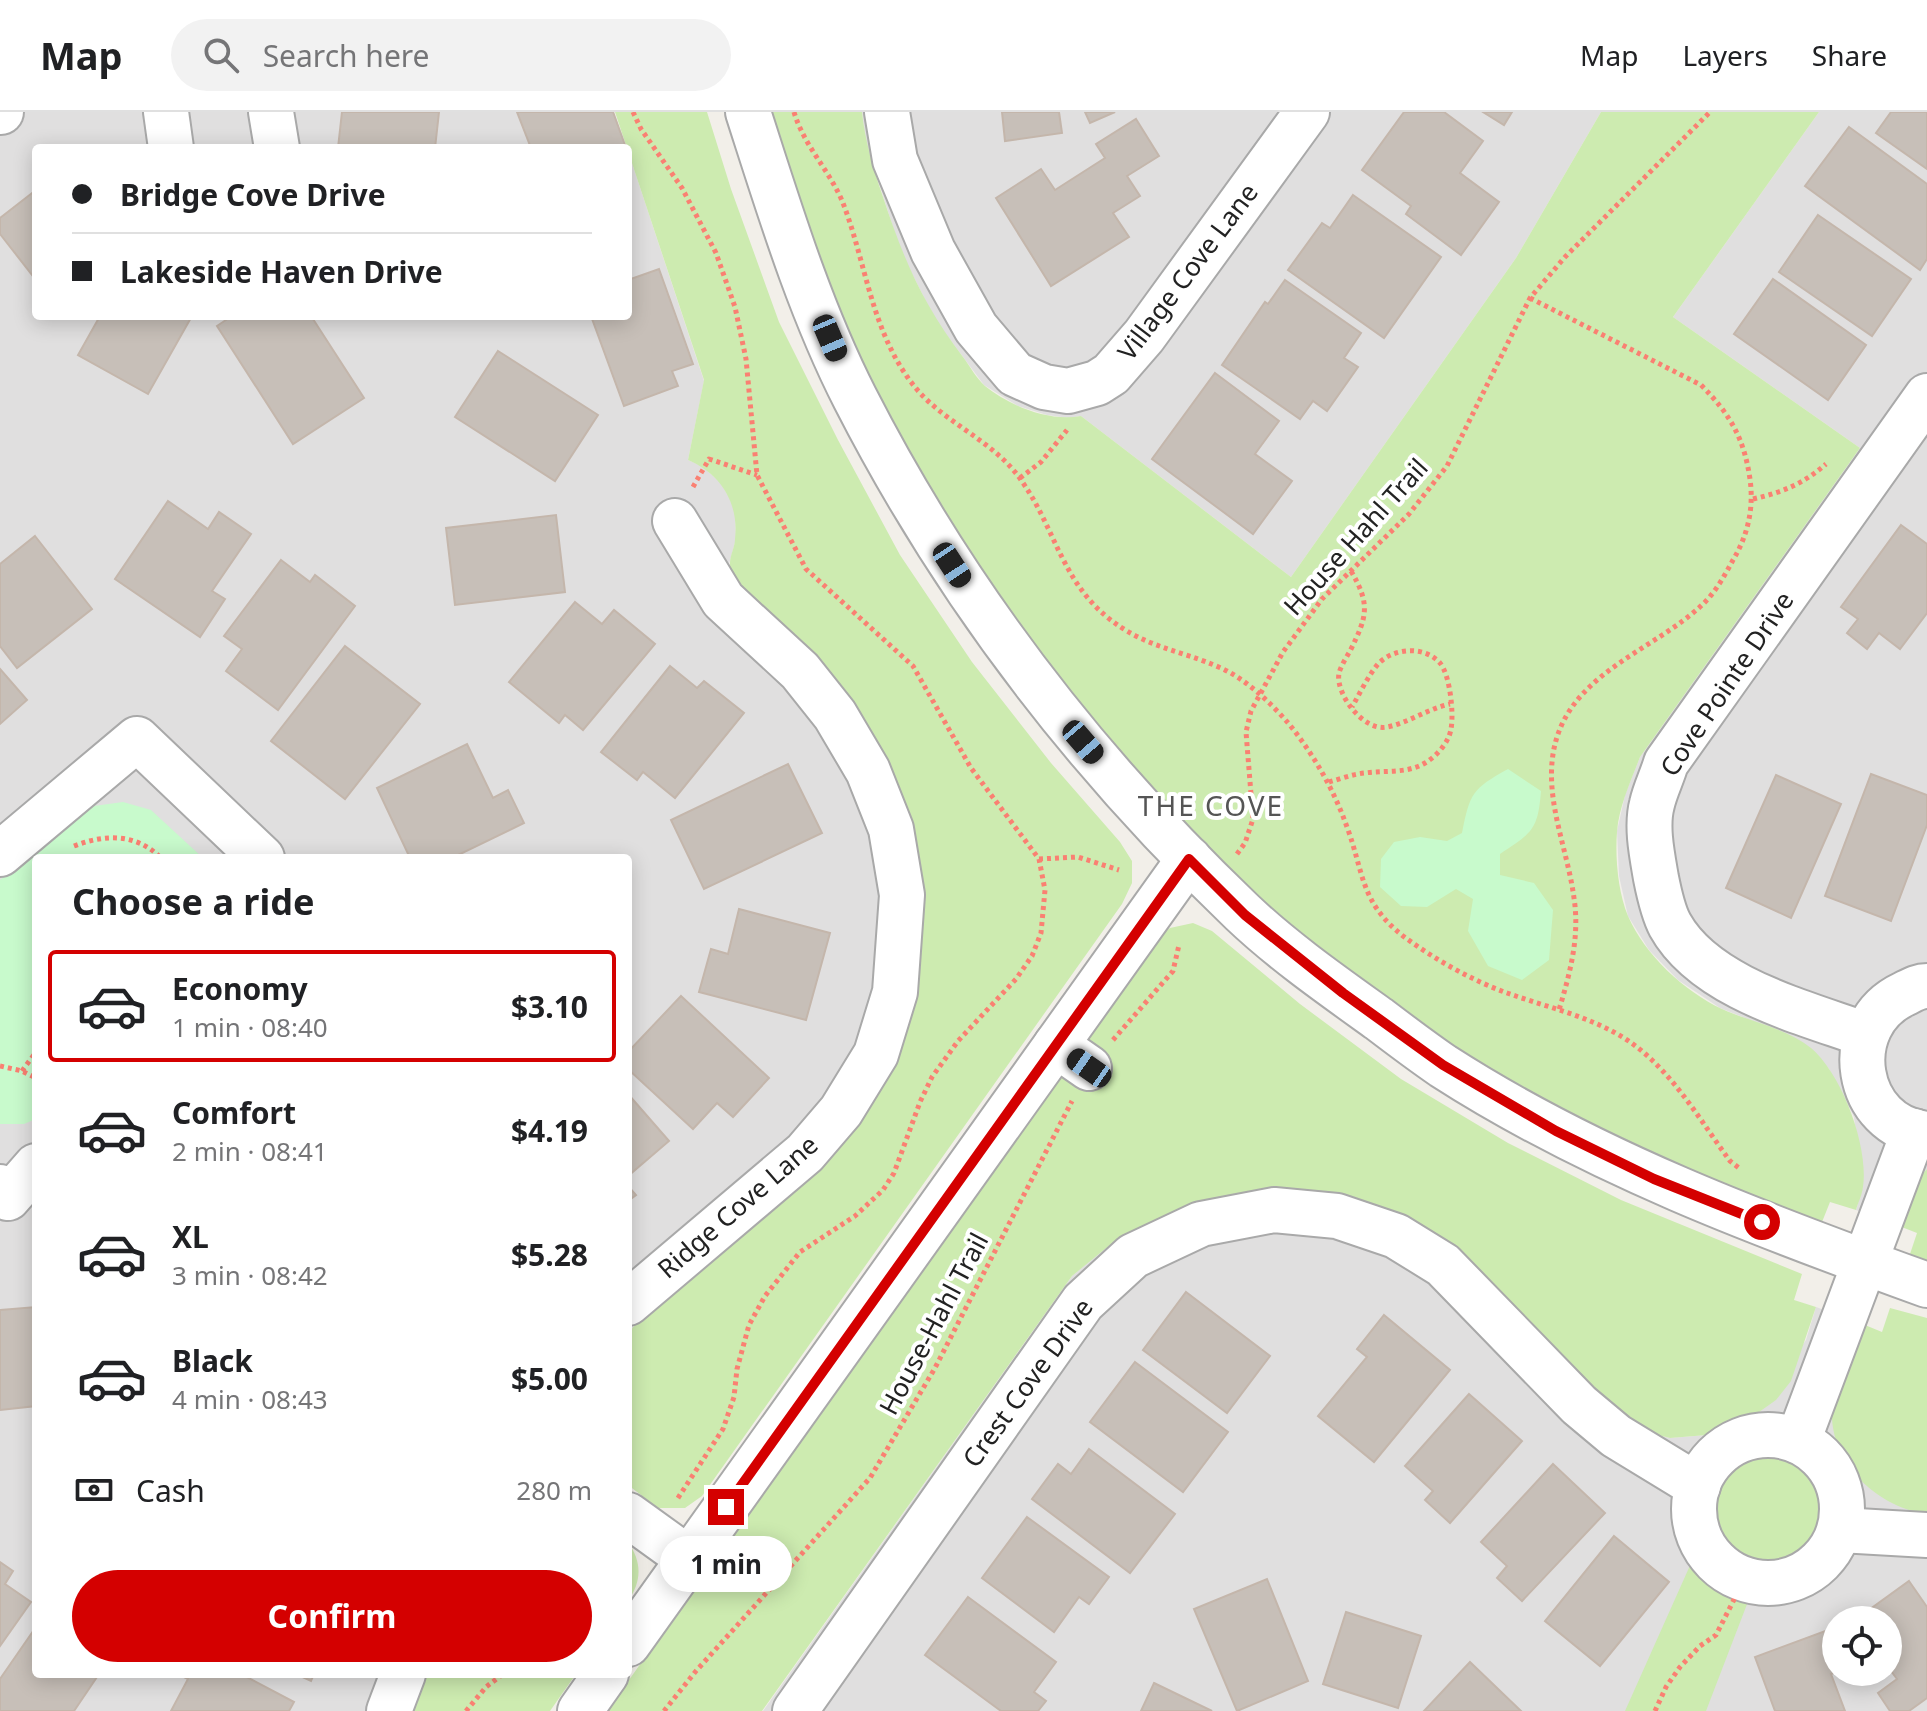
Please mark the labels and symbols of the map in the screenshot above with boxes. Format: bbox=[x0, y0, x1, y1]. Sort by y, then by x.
street label: Village Cove Lane bbox=[1109, 176, 1266, 367]
car bbox=[810, 311, 850, 365]
street label: House Hahl Trail bbox=[1275, 450, 1435, 623]
car bbox=[929, 538, 975, 592]
street label: Cove Pointe Drive bbox=[1651, 584, 1801, 783]
car bbox=[1058, 716, 1108, 768]
district label: THE COVE bbox=[1138, 786, 1284, 824]
car bbox=[1062, 1044, 1116, 1092]
street label: Ridge Cove Lane bbox=[649, 1127, 825, 1286]
route start bbox=[1744, 1204, 1780, 1240]
street label: House-Hahl Trail bbox=[870, 1226, 996, 1421]
street label: Crest Cove Drive bbox=[954, 1291, 1101, 1474]
route end bbox=[708, 1489, 744, 1525]
callout: 1 min bbox=[660, 1535, 792, 1591]

